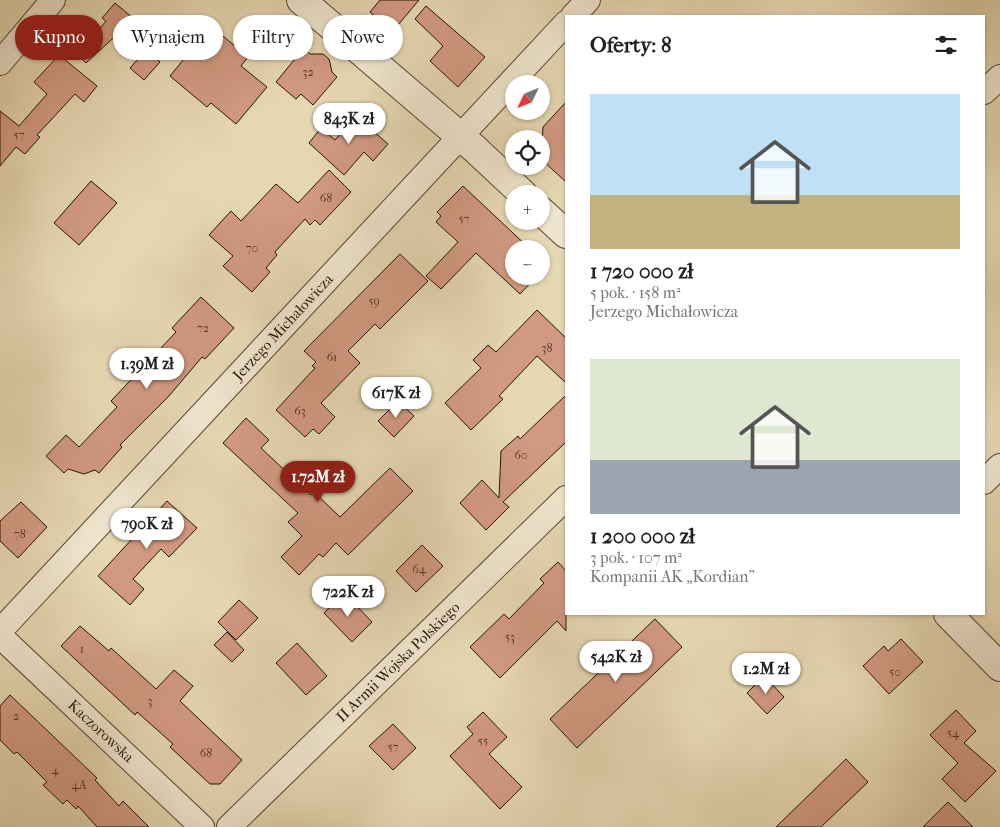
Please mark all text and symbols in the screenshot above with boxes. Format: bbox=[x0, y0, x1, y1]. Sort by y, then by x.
chip: Kupno bbox=[15, 15, 103, 60]
chip: Wynajem bbox=[113, 15, 223, 60]
chip: Filtry bbox=[233, 15, 313, 60]
chip: Nowe bbox=[323, 15, 403, 60]
icon: filters bbox=[932, 31, 960, 59]
text: Oferty: 8 bbox=[590, 33, 672, 57]
house number: 32 bbox=[302, 65, 314, 79]
north arrow bbox=[505, 75, 550, 120]
map controls bbox=[505, 75, 550, 285]
pin: 843K zł bbox=[303, 102, 395, 145]
text: 843K zł bbox=[324, 109, 374, 128]
icon: home bbox=[730, 127, 820, 217]
house number: 57 bbox=[14, 128, 25, 142]
button: locate bbox=[505, 130, 550, 175]
button: + bbox=[505, 185, 550, 230]
house number: 68 bbox=[320, 191, 332, 205]
house number: 57 bbox=[459, 212, 470, 226]
button: − bbox=[505, 240, 550, 285]
house number: 70 bbox=[246, 241, 258, 255]
text: 1 720 000 zł bbox=[590, 259, 693, 283]
street label: Jerzego Michałowicza bbox=[228, 269, 338, 385]
text: 5 pok. · 158 m² bbox=[590, 283, 681, 302]
house number: 59 bbox=[368, 294, 380, 308]
text: Jerzego Michałowicza bbox=[590, 302, 738, 321]
house number: 72 bbox=[197, 321, 209, 335]
house number: 38 bbox=[542, 341, 552, 355]
pin: 1.39M zł bbox=[95, 348, 199, 390]
house number: 61 bbox=[327, 350, 337, 364]
text: 1.39M zł bbox=[120, 354, 174, 373]
pin: 617K zł bbox=[350, 376, 442, 419]
text: 617K zł bbox=[372, 383, 420, 402]
icon: home bbox=[730, 392, 820, 482]
house number: 63 bbox=[294, 404, 306, 418]
house number: 60 bbox=[514, 448, 528, 462]
pin: 1.72M zł bbox=[266, 460, 370, 503]
text: 1.72M zł bbox=[291, 467, 345, 486]
pin: 790K zł bbox=[101, 508, 193, 550]
text: 790K zł bbox=[121, 514, 173, 533]
text: 1 200 000 zł bbox=[590, 524, 695, 548]
house number: 78 bbox=[14, 527, 26, 541]
text: 3 pok. · 107 m² bbox=[590, 548, 682, 567]
house number: 64 bbox=[412, 562, 427, 576]
text: Kompanii AK „Kordian” bbox=[590, 567, 755, 586]
pin: 722K zł bbox=[302, 576, 394, 618]
text: 722K zł bbox=[323, 582, 373, 601]
street label: II Armii Wojska Polskiego bbox=[332, 598, 464, 726]
house number: 53 bbox=[505, 630, 515, 644]
pin: 542K zł bbox=[570, 640, 662, 683]
house number: 1 bbox=[80, 642, 84, 656]
text: 542K zł bbox=[590, 647, 642, 666]
pin: 1.2M zł bbox=[720, 652, 812, 695]
text: 1.2M zł bbox=[743, 659, 789, 678]
house number: 50 bbox=[889, 665, 901, 679]
house number: 3 bbox=[148, 694, 153, 708]
street label: Kaczorowska bbox=[64, 696, 139, 767]
house number: 2 bbox=[13, 709, 19, 723]
house number: 54 bbox=[947, 726, 960, 740]
house number: 55 bbox=[478, 734, 488, 748]
house number: 57 bbox=[388, 740, 399, 754]
house number: 68 bbox=[200, 746, 212, 760]
house number: 4 bbox=[51, 763, 59, 777]
house number: 4A bbox=[72, 778, 87, 792]

